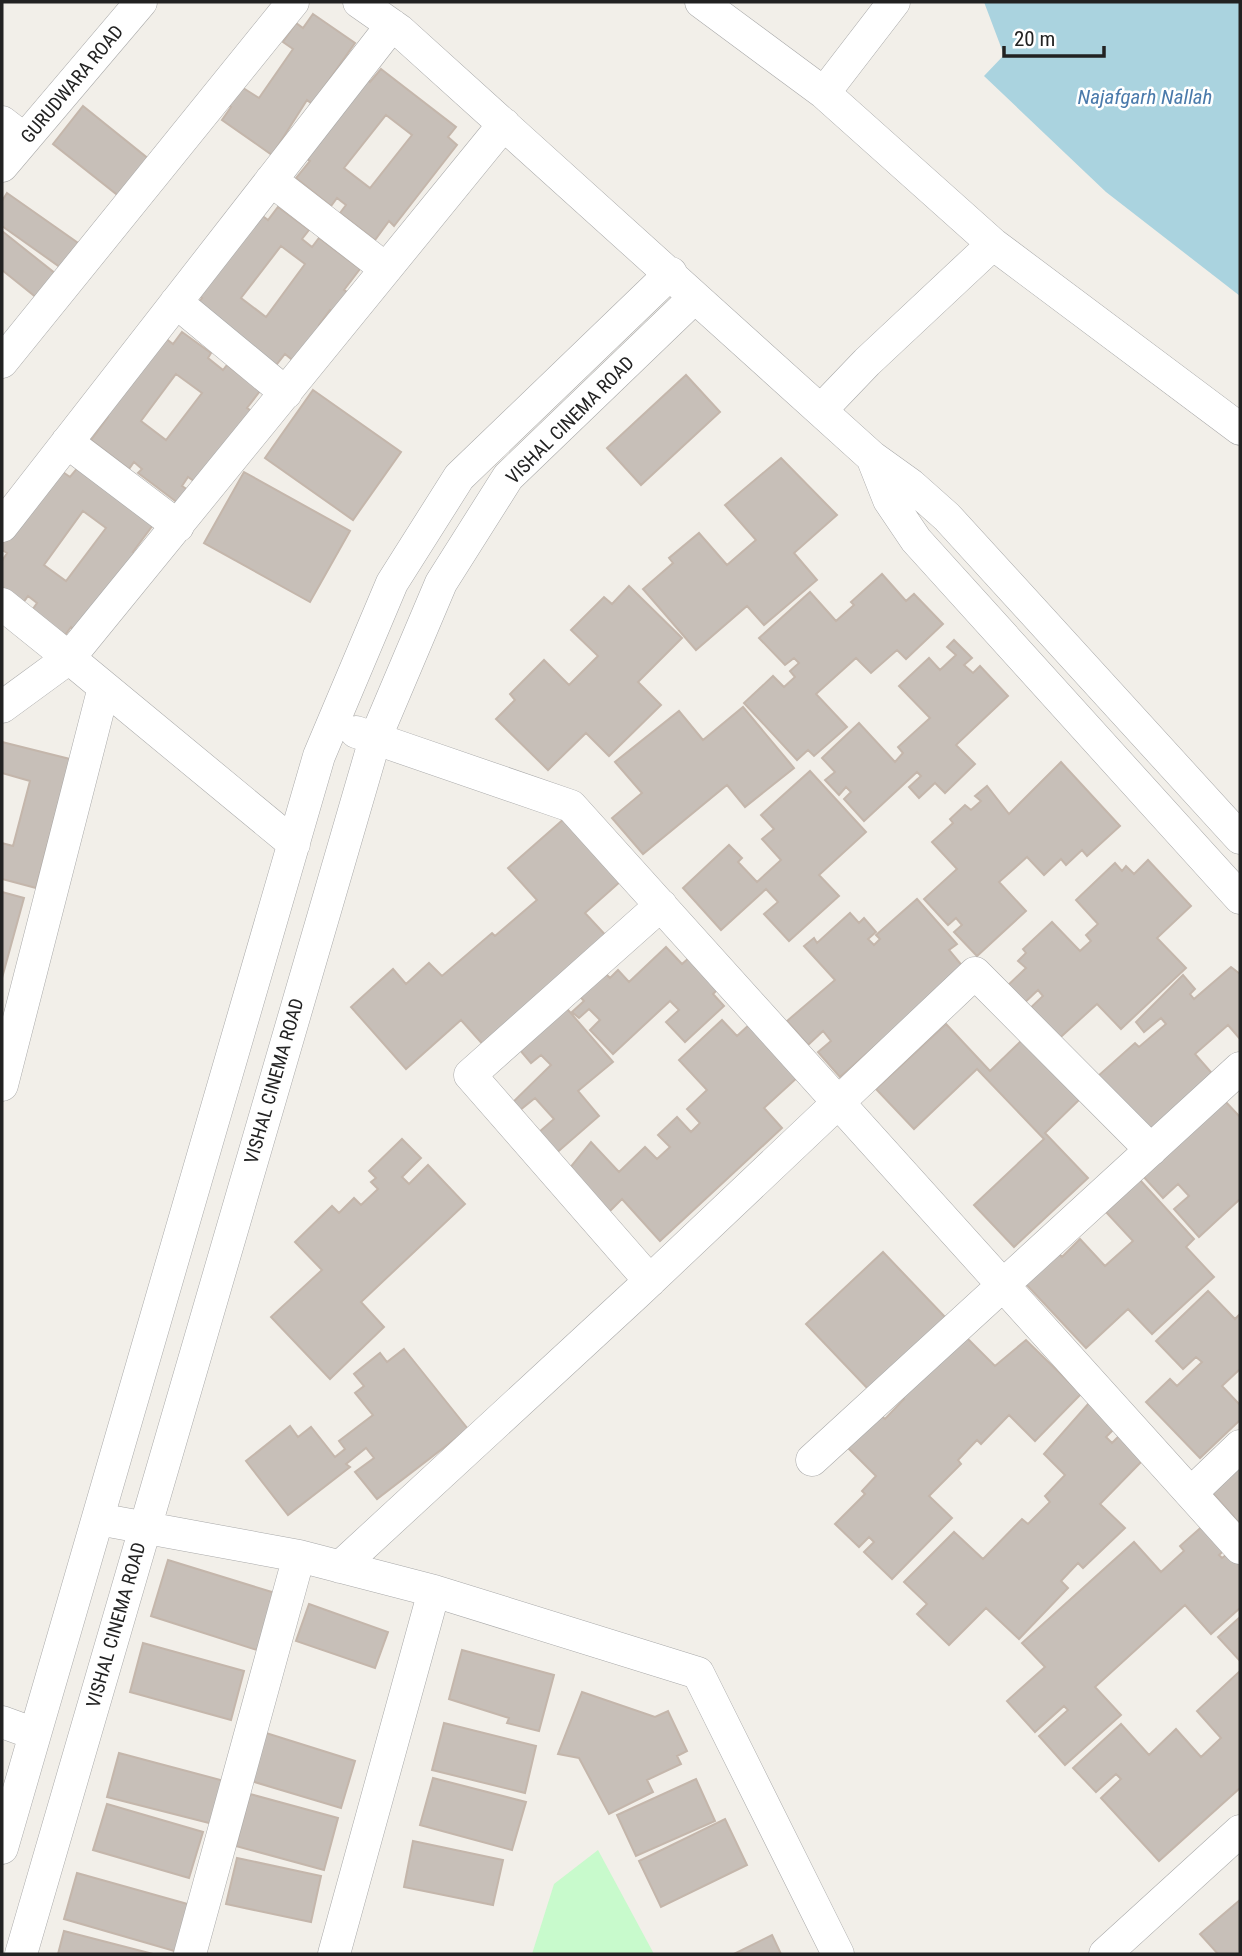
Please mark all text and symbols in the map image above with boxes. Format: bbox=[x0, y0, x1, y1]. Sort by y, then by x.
scale bar bbox=[1004, 14, 1104, 58]
street label: GURUDWARA ROAD bbox=[16, 20, 128, 148]
text: 20 m bbox=[1014, 27, 1055, 51]
water label: Najafgarh Nallah bbox=[1078, 85, 1212, 109]
street label: VISHAL CINEMA ROAD bbox=[501, 351, 639, 489]
street label: VISHAL CINEMA ROAD bbox=[239, 996, 309, 1166]
street label: VISHAL CINEMA ROAD bbox=[81, 1540, 151, 1710]

